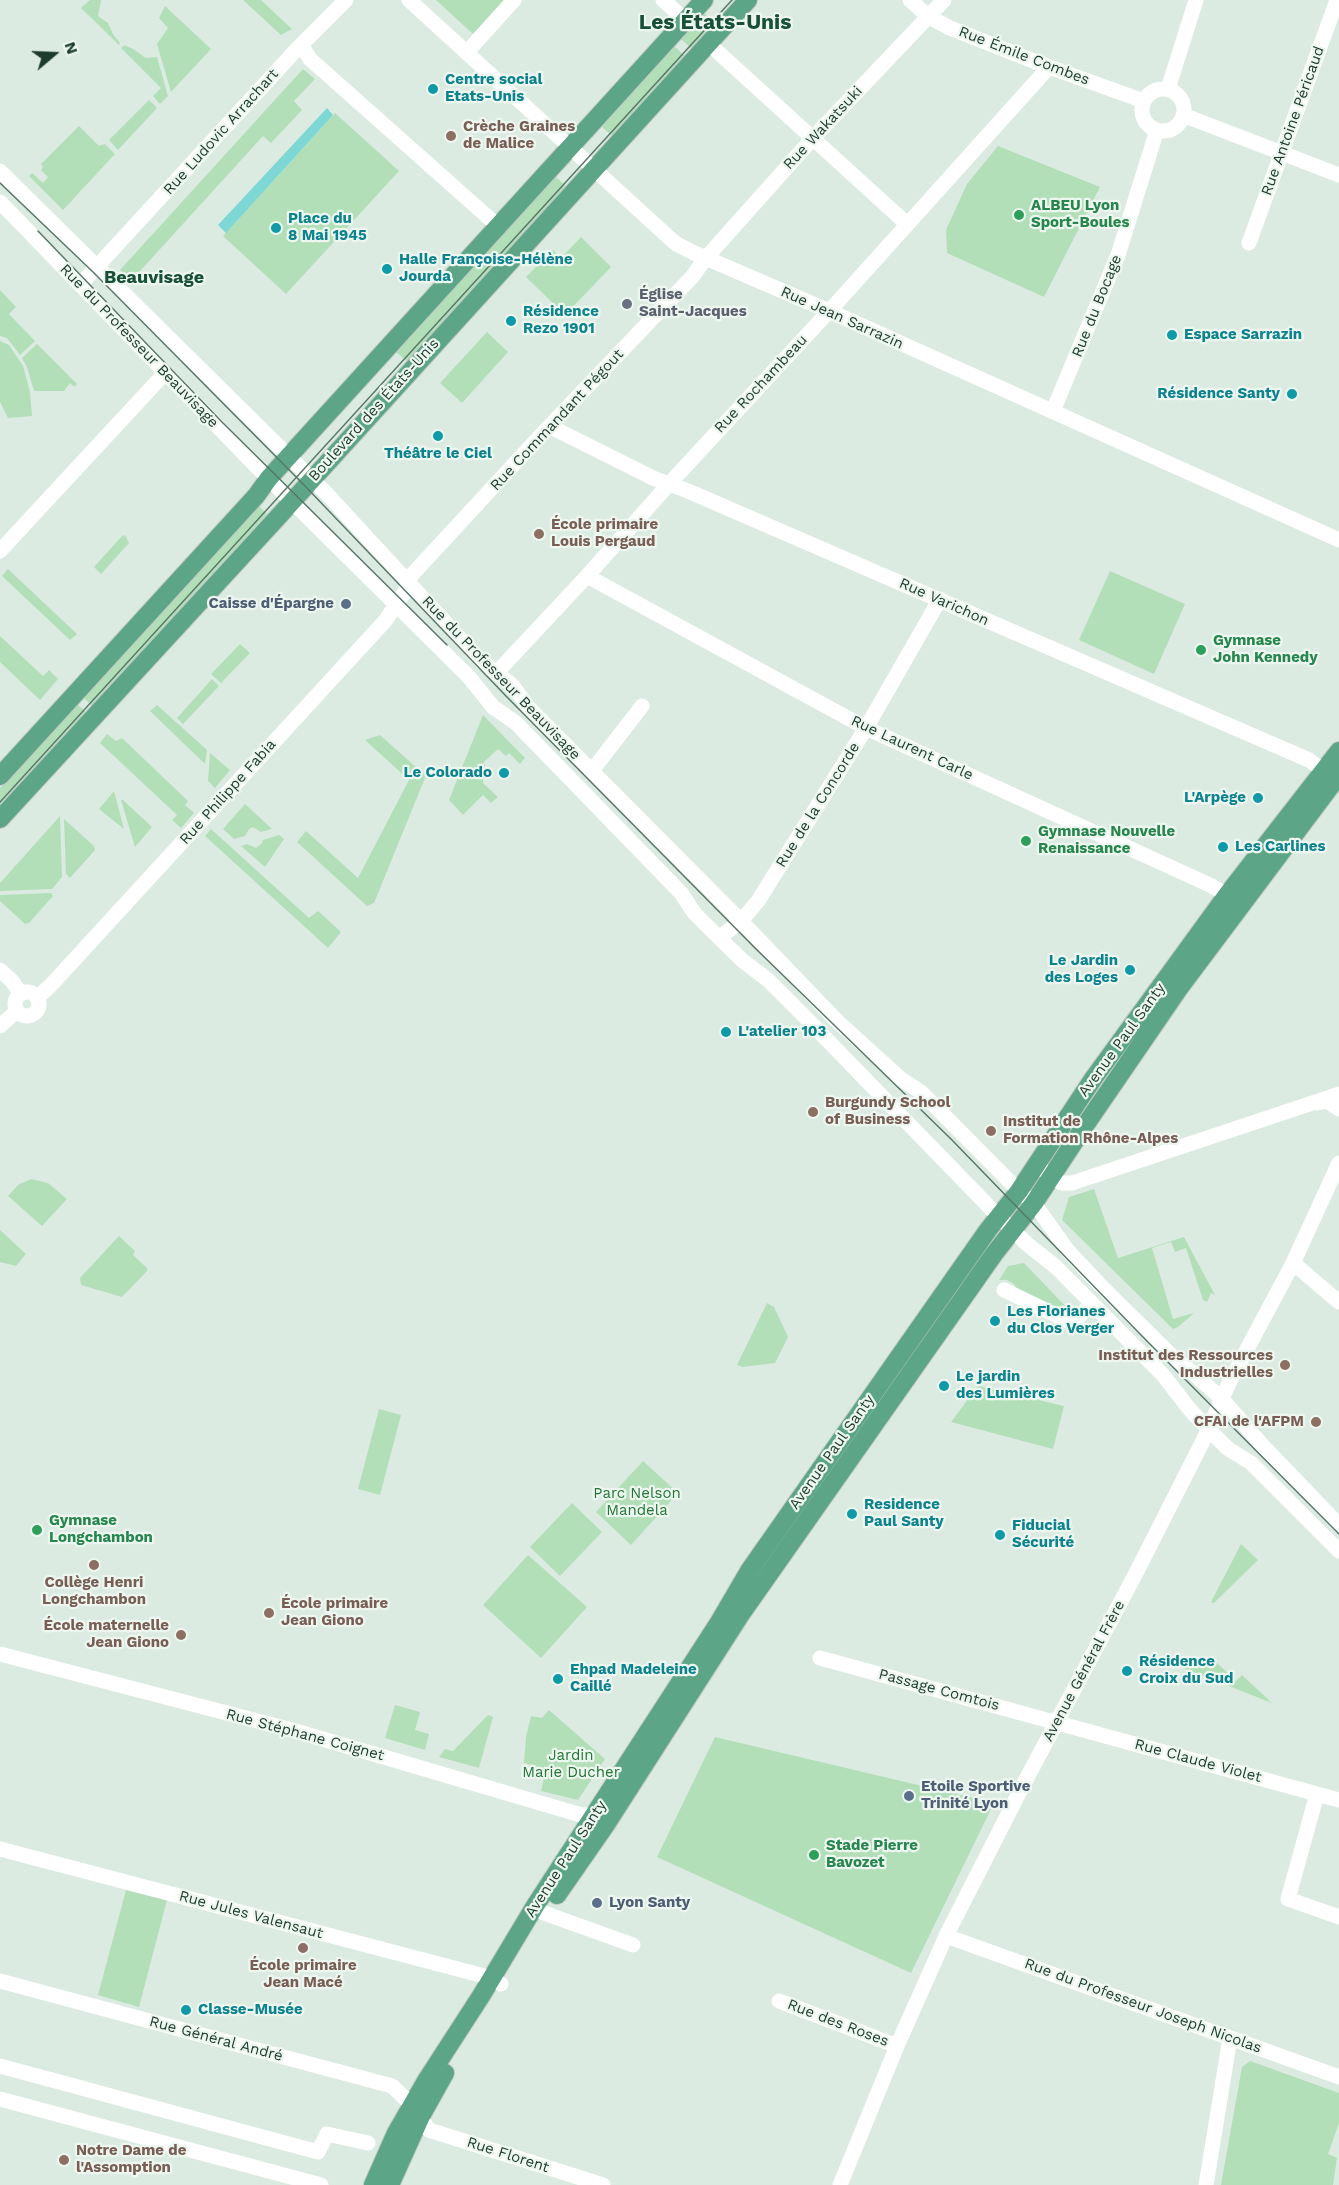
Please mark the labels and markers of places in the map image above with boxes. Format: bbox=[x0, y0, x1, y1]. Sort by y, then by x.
place label: Centre social Etats-Unis bbox=[445, 71, 542, 106]
marker: Centre social Etats-Unis bbox=[426, 82, 440, 96]
place label: Crèche Graines de Malice bbox=[463, 118, 575, 153]
marker: Crèche Graines de Malice bbox=[444, 129, 458, 143]
place label: ALBEU Lyon Sport-Boules bbox=[1031, 197, 1130, 232]
marker: ALBEU Lyon Sport-Boules bbox=[1012, 208, 1026, 222]
place label: Place du 8 Mai 1945 bbox=[288, 210, 367, 245]
marker: Place du 8 Mai 1945 bbox=[269, 221, 283, 235]
place label: Halle Françoise-Hélène Jourda bbox=[399, 251, 573, 286]
marker: Halle Françoise-Hélène Jourda bbox=[380, 262, 394, 276]
place label: Église Saint-Jacques bbox=[639, 286, 747, 321]
marker: Église Saint-Jacques bbox=[620, 297, 634, 311]
place label: Résidence Rezo 1901 bbox=[523, 303, 599, 338]
marker: Résidence Rezo 1901 bbox=[504, 314, 518, 328]
place label: Espace Sarrazin bbox=[1184, 326, 1302, 344]
marker: Espace Sarrazin bbox=[1165, 328, 1179, 342]
place label: Résidence Santy bbox=[1157, 385, 1280, 403]
marker: Résidence Santy bbox=[1285, 387, 1299, 401]
marker: Théâtre le Ciel bbox=[431, 429, 445, 443]
place label: Théâtre le Ciel bbox=[384, 445, 492, 463]
place label: École primaire Louis Pergaud bbox=[551, 516, 658, 551]
marker: École primaire Louis Pergaud bbox=[532, 527, 546, 541]
place label: Caisse d'Épargne bbox=[208, 595, 334, 613]
marker: Caisse d'Épargne bbox=[339, 597, 353, 611]
place label: Gymnase John Kennedy bbox=[1213, 632, 1318, 667]
marker: Gymnase John Kennedy bbox=[1194, 643, 1208, 657]
place label: Le Colorado bbox=[404, 764, 492, 782]
marker: Le Colorado bbox=[497, 766, 511, 780]
place label: L'Arpège bbox=[1184, 789, 1246, 807]
marker: L'Arpège bbox=[1251, 791, 1265, 805]
place label: Gymnase Nouvelle Renaissance bbox=[1038, 823, 1175, 858]
marker: Gymnase Nouvelle Renaissance bbox=[1019, 834, 1033, 848]
place label: Les Carlines bbox=[1235, 838, 1326, 856]
marker: Les Carlines bbox=[1216, 840, 1230, 854]
place label: Le Jardin des Loges bbox=[1045, 952, 1118, 987]
marker: Le Jardin des Loges bbox=[1123, 963, 1137, 977]
place label: L'atelier 103 bbox=[738, 1023, 826, 1041]
marker: L'atelier 103 bbox=[719, 1025, 733, 1039]
place label: Burgundy School of Business bbox=[825, 1094, 950, 1129]
marker: Burgundy School of Business bbox=[806, 1105, 820, 1119]
place label: Institut de Formation Rhône-Alpes bbox=[1003, 1113, 1178, 1148]
marker: Institut de Formation Rhône-Alpes bbox=[984, 1124, 998, 1138]
place label: Les Florianes du Clos Verger bbox=[1007, 1303, 1114, 1338]
marker: Les Florianes du Clos Verger bbox=[988, 1314, 1002, 1328]
place label: Institut des Ressources Industrielles bbox=[1098, 1347, 1273, 1382]
marker: Institut des Ressources Industrielles bbox=[1278, 1358, 1292, 1372]
place label: Le jardin des Lumières bbox=[956, 1368, 1055, 1403]
marker: Le jardin des Lumières bbox=[937, 1379, 951, 1393]
place label: CFAI de l'AFPM bbox=[1194, 1413, 1304, 1431]
marker: CFAI de l'AFPM bbox=[1309, 1415, 1323, 1429]
place label: Residence Paul Santy bbox=[864, 1496, 944, 1531]
marker: Residence Paul Santy bbox=[845, 1507, 859, 1521]
place label: Gymnase Longchambon bbox=[49, 1512, 153, 1547]
place label: Fiducial Sécurité bbox=[1012, 1517, 1074, 1552]
marker: Gymnase Longchambon bbox=[30, 1523, 44, 1537]
marker: Fiducial Sécurité bbox=[993, 1528, 1007, 1542]
marker: Collège Henri Longchambon bbox=[87, 1558, 101, 1572]
place label: Collège Henri Longchambon bbox=[42, 1574, 146, 1609]
place label: École primaire Jean Giono bbox=[281, 1595, 388, 1630]
marker: École primaire Jean Giono bbox=[262, 1606, 276, 1620]
place label: École maternelle Jean Giono bbox=[44, 1617, 169, 1652]
marker: École maternelle Jean Giono bbox=[174, 1628, 188, 1642]
place label: Résidence Croix du Sud bbox=[1139, 1653, 1233, 1688]
place label: Ehpad Madeleine Caillé bbox=[570, 1661, 697, 1696]
marker: Résidence Croix du Sud bbox=[1120, 1664, 1134, 1678]
marker: Ehpad Madeleine Caillé bbox=[551, 1672, 565, 1686]
place label: Etoile Sportive Trinité Lyon bbox=[921, 1778, 1030, 1813]
marker: Etoile Sportive Trinité Lyon bbox=[902, 1789, 916, 1803]
place label: Stade Pierre Bavozet bbox=[826, 1837, 918, 1872]
marker: Stade Pierre Bavozet bbox=[807, 1848, 821, 1862]
place label: Lyon Santy bbox=[609, 1894, 690, 1912]
marker: Lyon Santy bbox=[590, 1896, 604, 1910]
marker: École primaire Jean Macé bbox=[296, 1941, 310, 1955]
place label: École primaire Jean Macé bbox=[249, 1957, 357, 1992]
place label: Classe-Musée bbox=[198, 2001, 303, 2019]
marker: Classe-Musée bbox=[179, 2003, 193, 2017]
place label: Notre Dame de l'Assomption bbox=[76, 2142, 186, 2177]
marker: Notre Dame de l'Assomption bbox=[57, 2153, 71, 2167]

